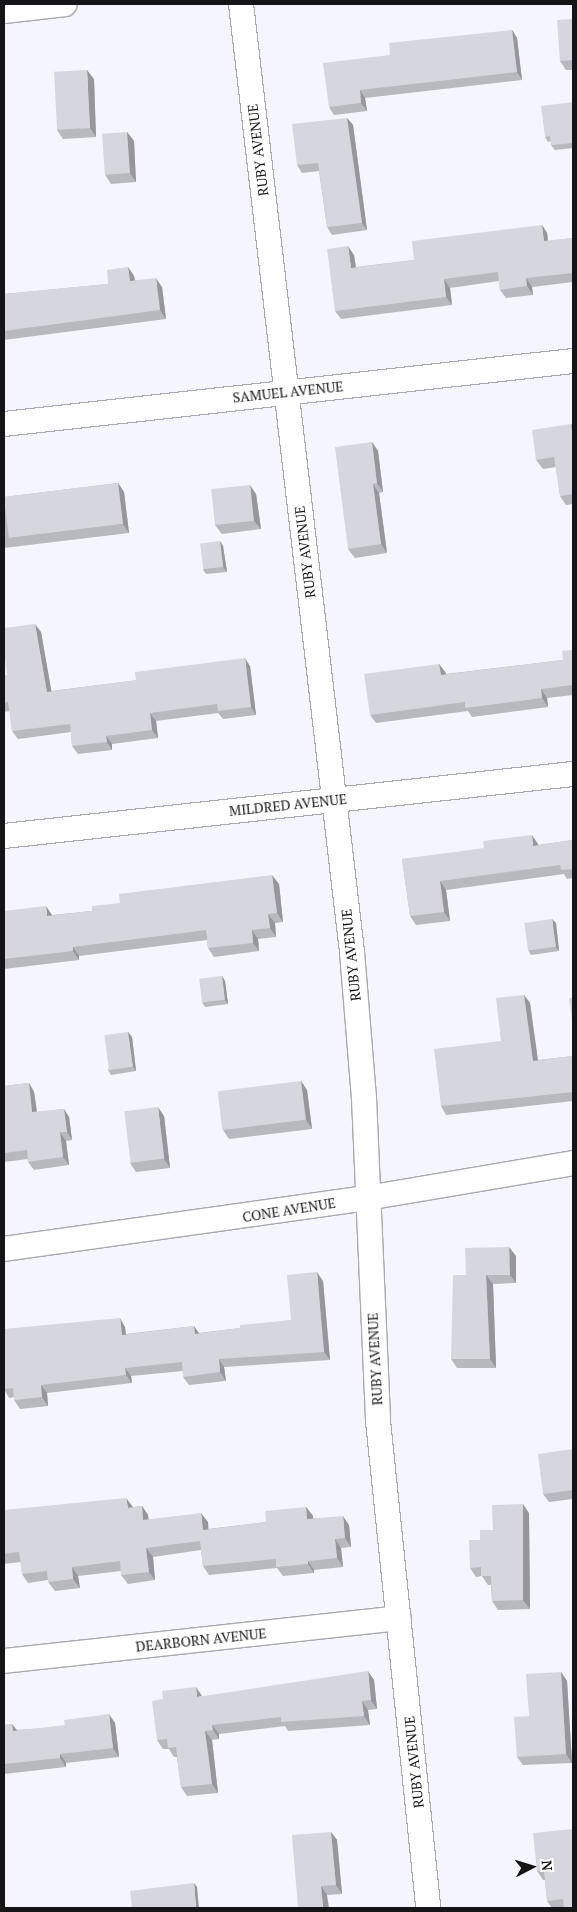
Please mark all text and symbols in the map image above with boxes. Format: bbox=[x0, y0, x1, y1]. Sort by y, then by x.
street label: RUBY AVENUE bbox=[244, 103, 272, 197]
street label: SAMUEL AVENUE bbox=[232, 378, 344, 406]
street label: RUBY AVENUE bbox=[291, 505, 319, 599]
street label: MILDRED AVENUE bbox=[228, 790, 348, 820]
street label: RUBY AVENUE bbox=[338, 908, 364, 1002]
street label: CONE AVENUE bbox=[241, 1194, 337, 1226]
street label: RUBY AVENUE bbox=[364, 1312, 386, 1406]
street label: DEARBORN AVENUE bbox=[135, 1625, 267, 1655]
street label: RUBY AVENUE bbox=[401, 1715, 427, 1809]
north arrow bbox=[507, 1842, 557, 1892]
text: N bbox=[538, 1860, 557, 1872]

